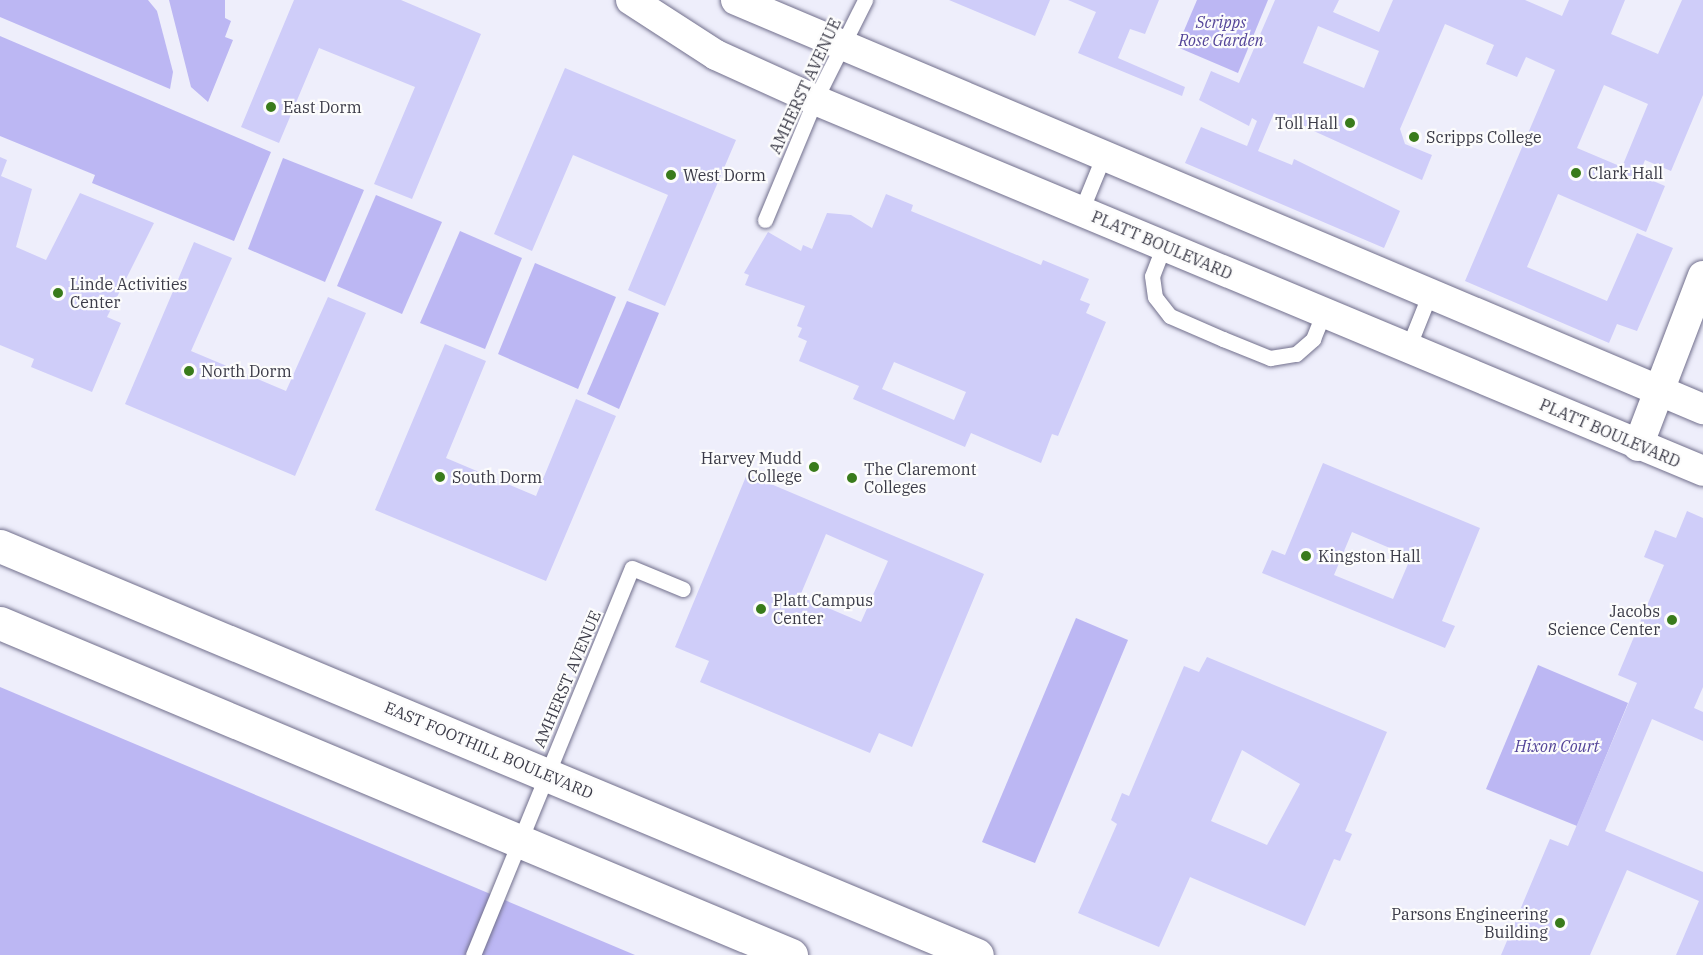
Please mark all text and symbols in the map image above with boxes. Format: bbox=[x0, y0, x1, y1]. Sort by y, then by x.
park label: Scripps Rose Garden bbox=[1178, 12, 1264, 50]
street label: AMHERST AVENUE bbox=[765, 15, 845, 157]
place label: East Dorm bbox=[283, 97, 362, 117]
marker: East Dorm bbox=[264, 100, 278, 114]
place label: Toll Hall bbox=[1275, 113, 1338, 133]
marker: Toll Hall bbox=[1343, 116, 1357, 130]
place label: Scripps College bbox=[1426, 127, 1542, 147]
marker: Scripps College bbox=[1407, 130, 1421, 144]
place label: Clark Hall bbox=[1588, 163, 1663, 183]
place label: West Dorm bbox=[683, 165, 766, 185]
marker: Clark Hall bbox=[1569, 166, 1583, 180]
marker: West Dorm bbox=[664, 168, 678, 182]
street label: PLATT BOULEVARD bbox=[1089, 207, 1235, 283]
place label: Linde Activities Center bbox=[70, 274, 187, 312]
marker: Linde Activities Center bbox=[51, 286, 65, 300]
place label: North Dorm bbox=[201, 361, 292, 381]
marker: North Dorm bbox=[182, 364, 196, 378]
street label: PLATT BOULEVARD bbox=[1537, 395, 1683, 471]
place label: Harvey Mudd College bbox=[701, 448, 802, 486]
place label: The Claremont Colleges bbox=[864, 459, 976, 497]
marker: Harvey Mudd College bbox=[807, 460, 821, 474]
place label: South Dorm bbox=[452, 467, 542, 487]
marker: South Dorm bbox=[433, 470, 447, 484]
marker: The Claremont Colleges bbox=[845, 471, 859, 485]
place label: Kingston Hall bbox=[1318, 546, 1421, 566]
marker: Kingston Hall bbox=[1299, 549, 1313, 563]
place label: Platt Campus Center bbox=[773, 590, 873, 628]
place label: Jacobs Science Center bbox=[1548, 601, 1660, 639]
marker: Platt Campus Center bbox=[754, 602, 768, 616]
street label: AMHERST AVENUE bbox=[529, 607, 605, 751]
marker: Jacobs Science Center bbox=[1665, 613, 1679, 627]
street label: EAST FOOTHILL BOULEVARD bbox=[382, 697, 596, 803]
park label: Hixon Court bbox=[1515, 736, 1599, 756]
place label: Parsons Engineering Building bbox=[1391, 904, 1548, 942]
marker: Parsons Engineering Building bbox=[1553, 916, 1567, 930]

